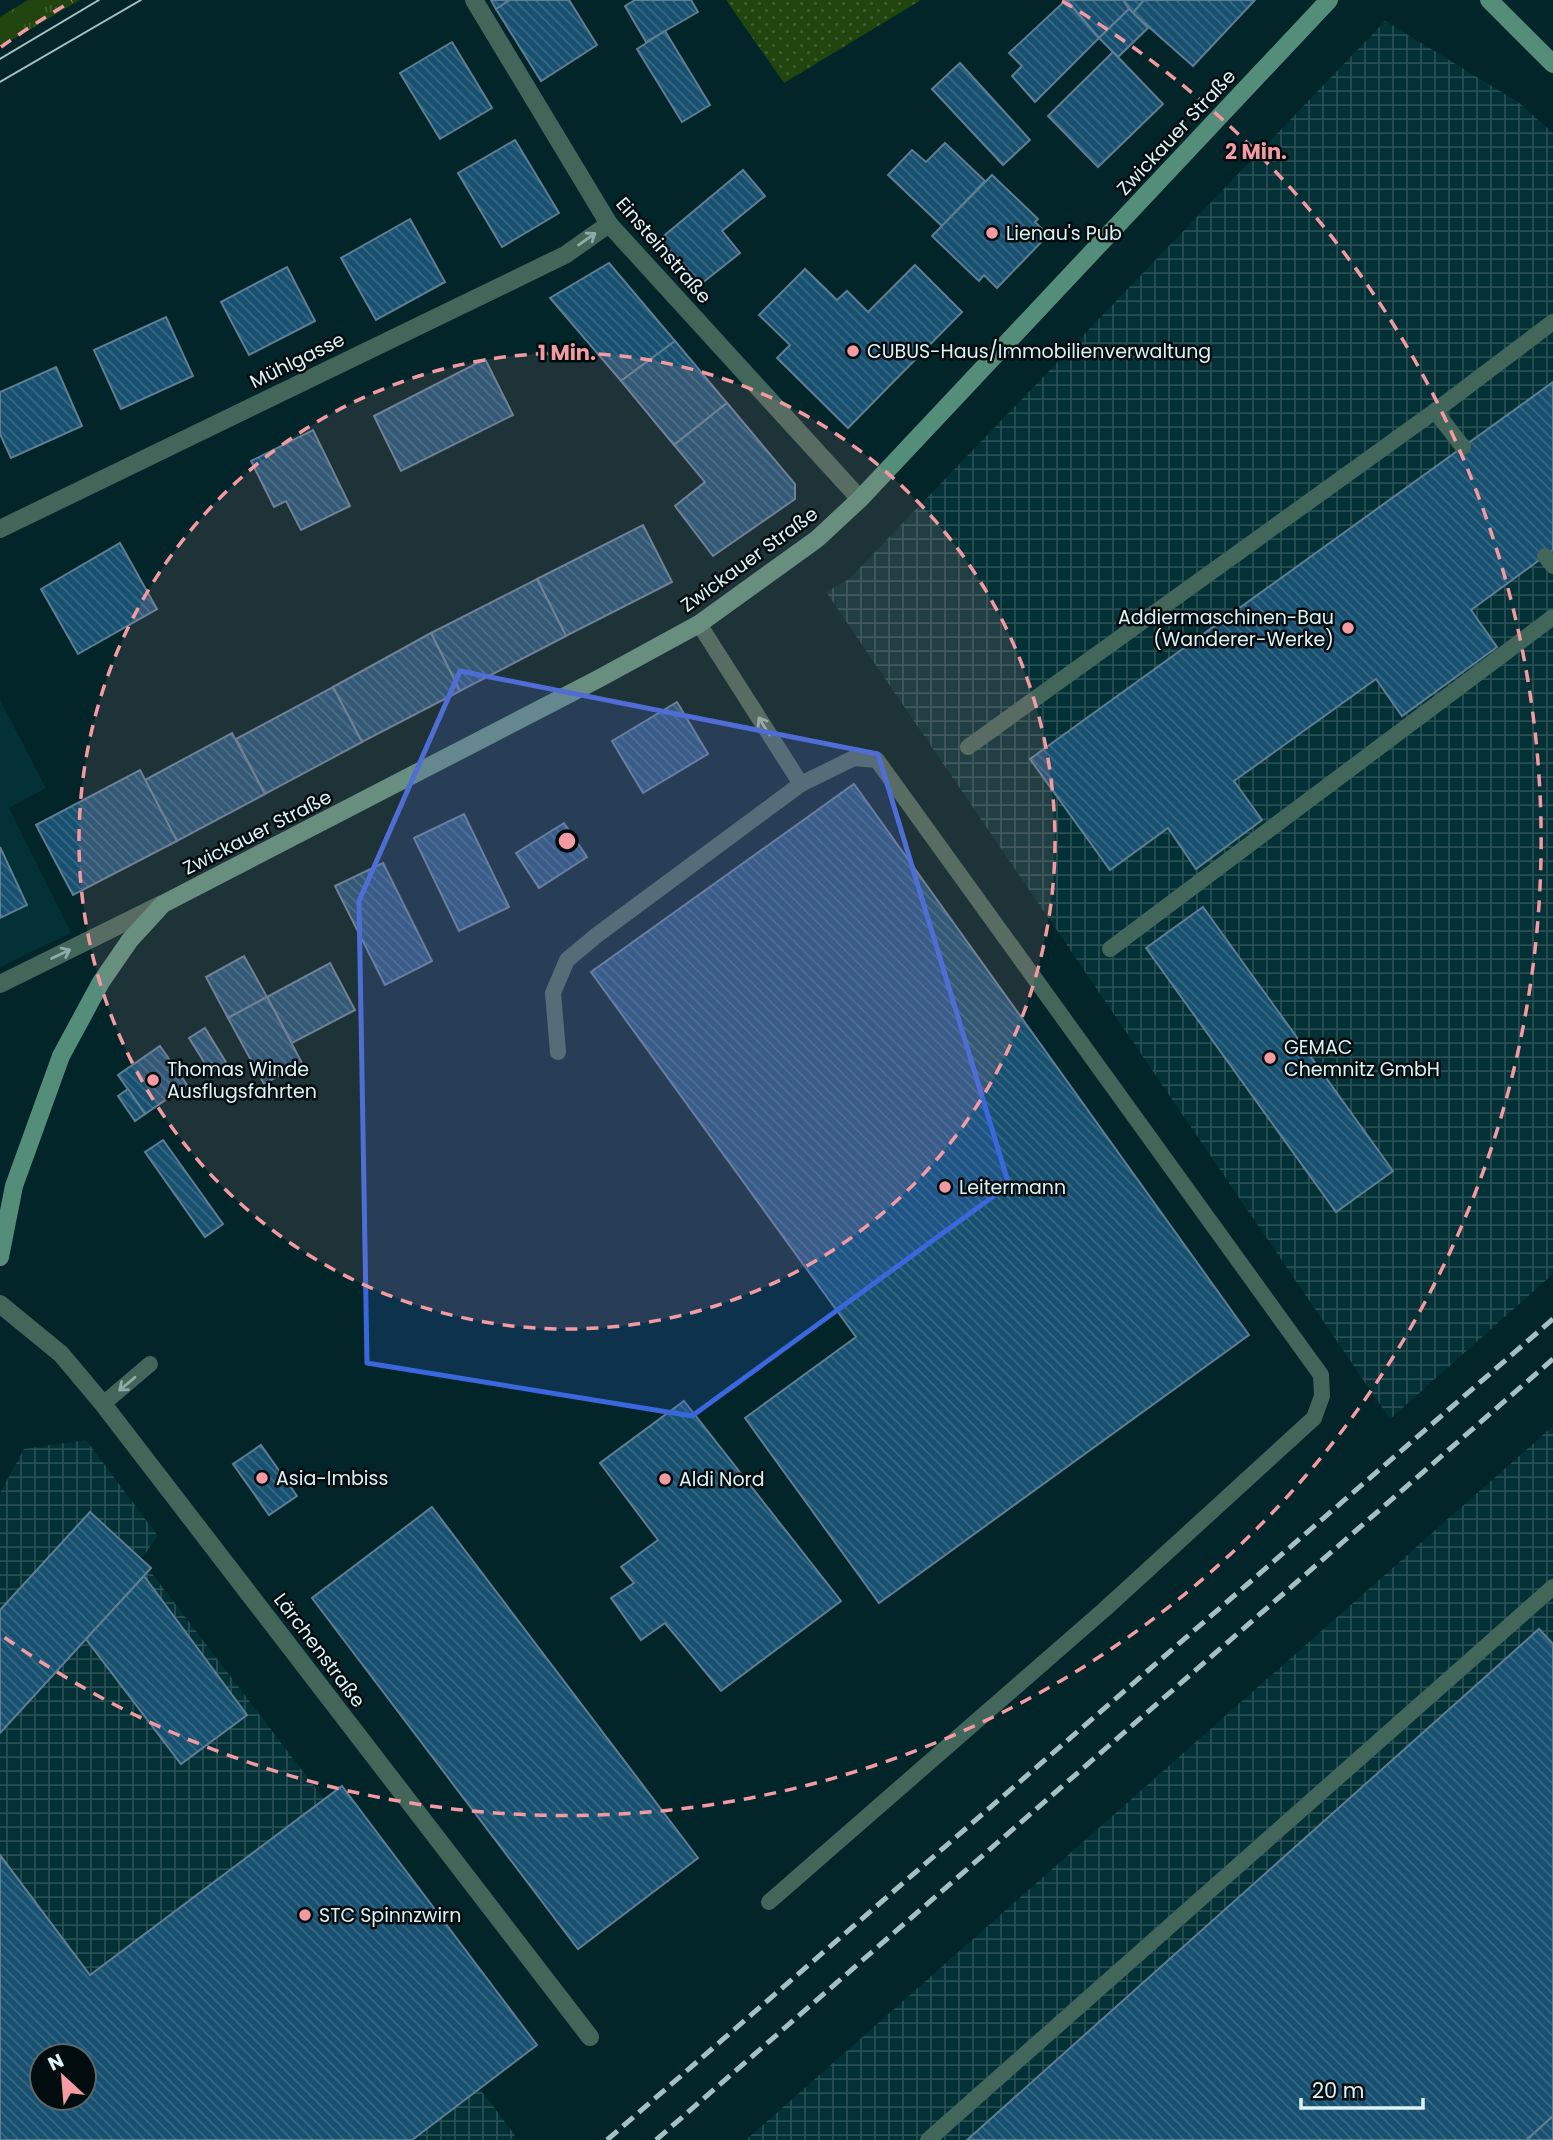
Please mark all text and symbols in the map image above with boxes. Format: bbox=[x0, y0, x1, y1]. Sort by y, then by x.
street label: Zwickauer Straße bbox=[1111, 63, 1242, 201]
text: 2 Min. bbox=[1225, 137, 1287, 166]
street label: Einsteinstraße bbox=[610, 191, 718, 310]
place label: Lienau's Pub bbox=[1006, 220, 1122, 247]
marker: Lienau's Pub bbox=[984, 225, 1000, 241]
one-way arrow bbox=[577, 232, 596, 246]
street label: Mühlgasse bbox=[245, 326, 349, 395]
text: 1 Min. bbox=[538, 338, 596, 367]
place label: CUBUS-Haus/Immobilienverwaltung bbox=[867, 338, 1211, 365]
marker: CUBUS-Haus/Immobilienverwaltung bbox=[845, 343, 861, 359]
street label: Zwickauer Straße bbox=[675, 500, 823, 618]
place label: Addiermaschinen-Bau (Wanderer-Werke) bbox=[1118, 604, 1334, 653]
marker: Addiermaschinen-Bau (Wanderer-Werke) bbox=[1340, 620, 1356, 636]
one-way arrow bbox=[757, 717, 771, 737]
street label: Zwickauer Straße bbox=[178, 783, 336, 882]
centre of rings bbox=[555, 829, 579, 853]
one-way arrow bbox=[50, 946, 71, 960]
place label: GEMAC Chemnitz GmbH bbox=[1284, 1034, 1440, 1083]
marker: GEMAC Chemnitz GmbH bbox=[1262, 1050, 1278, 1066]
place label: Thomas Winde Ausflugsfahrten bbox=[167, 1056, 317, 1105]
marker: Thomas Winde Ausflugsfahrten bbox=[145, 1072, 161, 1088]
place label: Leitermann bbox=[959, 1174, 1066, 1201]
marker: Leitermann bbox=[937, 1179, 953, 1195]
one-way arrow bbox=[118, 1376, 136, 1392]
place label: Asia-Imbiss bbox=[276, 1465, 388, 1492]
place label: Aldi Nord bbox=[679, 1466, 765, 1493]
marker: Asia-Imbiss bbox=[254, 1470, 270, 1486]
marker: Aldi Nord bbox=[657, 1471, 673, 1487]
street label: Lärchenstraße bbox=[268, 1587, 372, 1713]
place label: STC Spinnzwirn bbox=[319, 1902, 461, 1929]
marker: STC Spinnzwirn bbox=[297, 1907, 313, 1923]
north arrow bbox=[28, 2042, 98, 2112]
text: N bbox=[43, 2047, 68, 2077]
scale bar bbox=[1301, 2066, 1424, 2110]
text: 20 m bbox=[1312, 2076, 1365, 2105]

